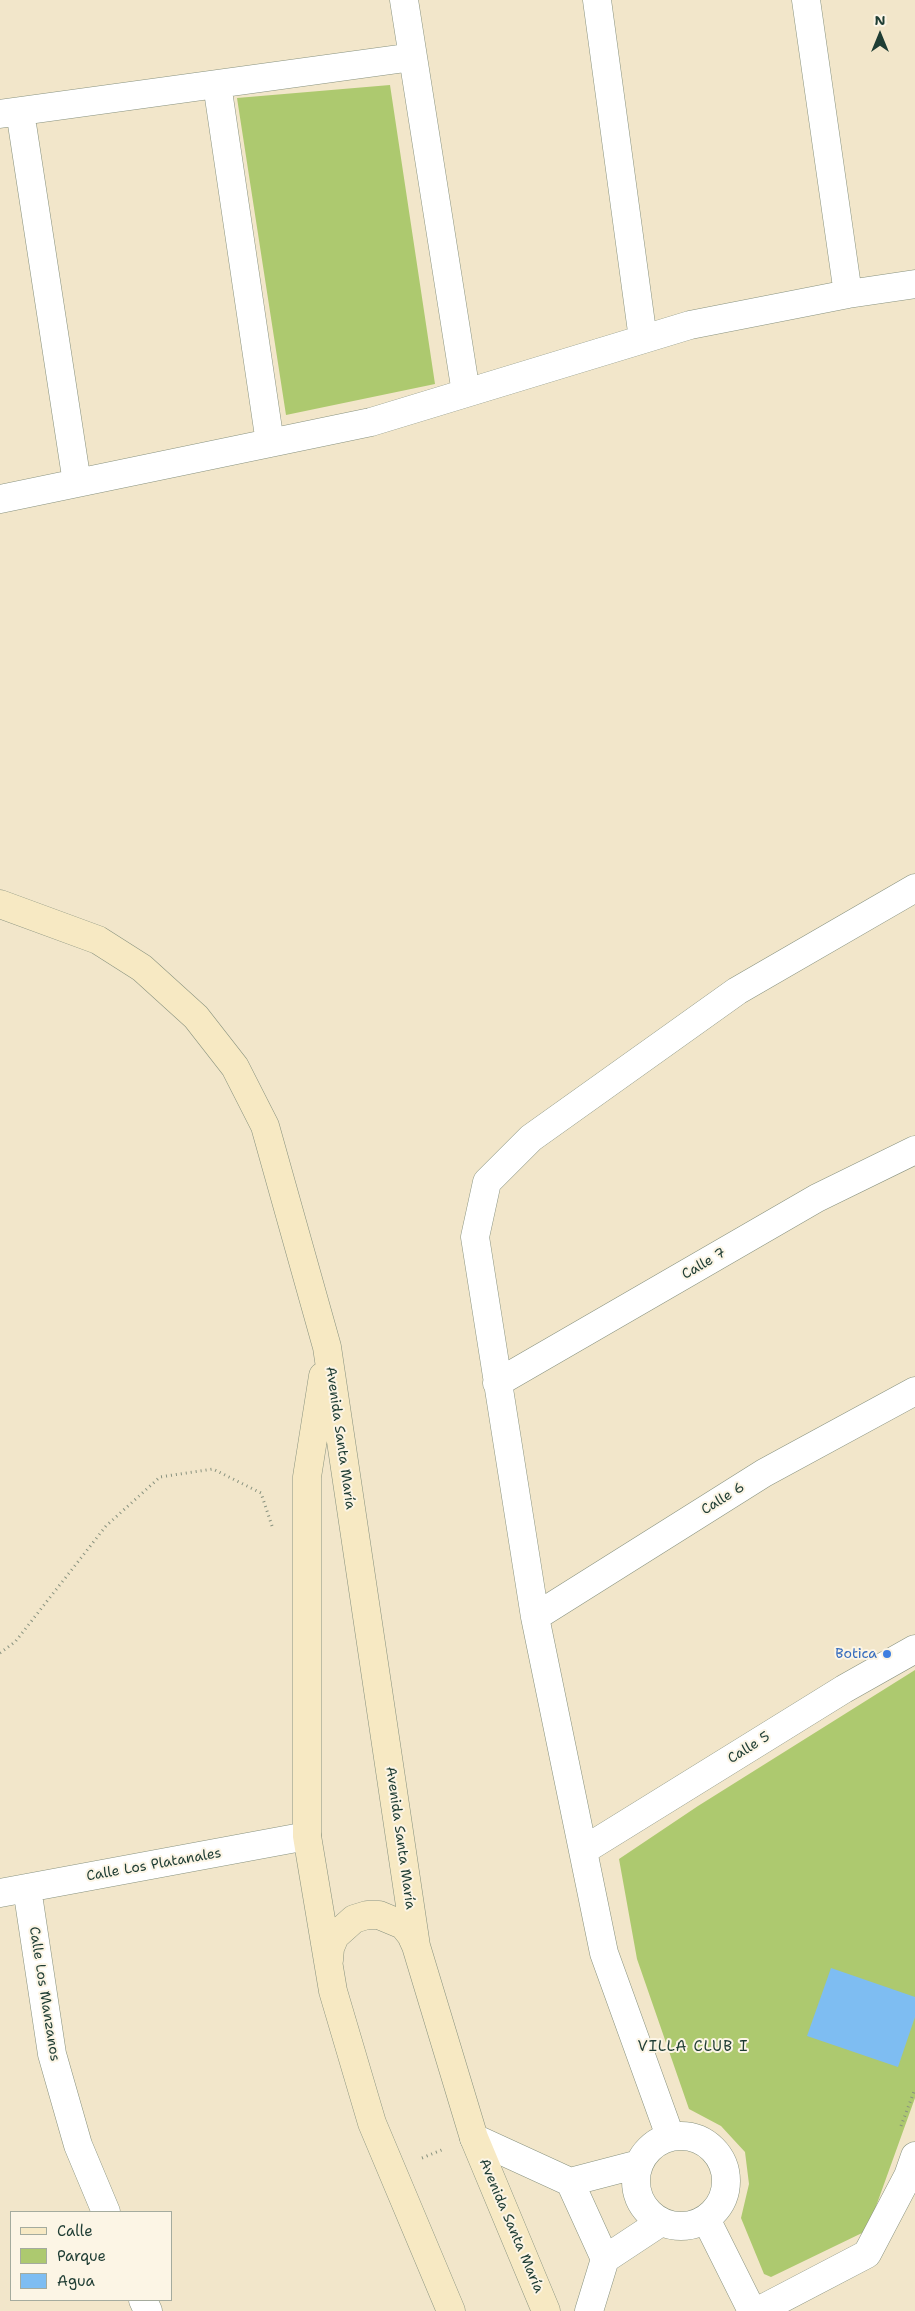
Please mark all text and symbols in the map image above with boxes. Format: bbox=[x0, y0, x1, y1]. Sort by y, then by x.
north arrow bbox=[855, 10, 905, 60]
text: N bbox=[874, 11, 886, 29]
street label: Calle 7 bbox=[679, 1245, 729, 1283]
street label: Avenida Santa María bbox=[322, 1365, 358, 1511]
street label: Calle 6 bbox=[698, 1479, 748, 1519]
place label: Botica bbox=[835, 1646, 877, 1662]
marker: Botica bbox=[881, 1648, 893, 1660]
street label: Calle 5 bbox=[725, 1729, 773, 1767]
street label: Avenida Santa María bbox=[382, 1765, 418, 1911]
street label: Calle Los Platanales bbox=[85, 1845, 223, 1885]
street label: Calle Los Manzanos bbox=[25, 1925, 63, 2063]
district label: VILLA CLUB I bbox=[636, 2038, 750, 2056]
street label: Avenida Santa María bbox=[475, 2156, 547, 2296]
legend bbox=[10, 2211, 172, 2301]
text: Calle bbox=[57, 2221, 93, 2241]
text: Parque bbox=[57, 2246, 106, 2266]
text: Agua bbox=[57, 2271, 95, 2291]

